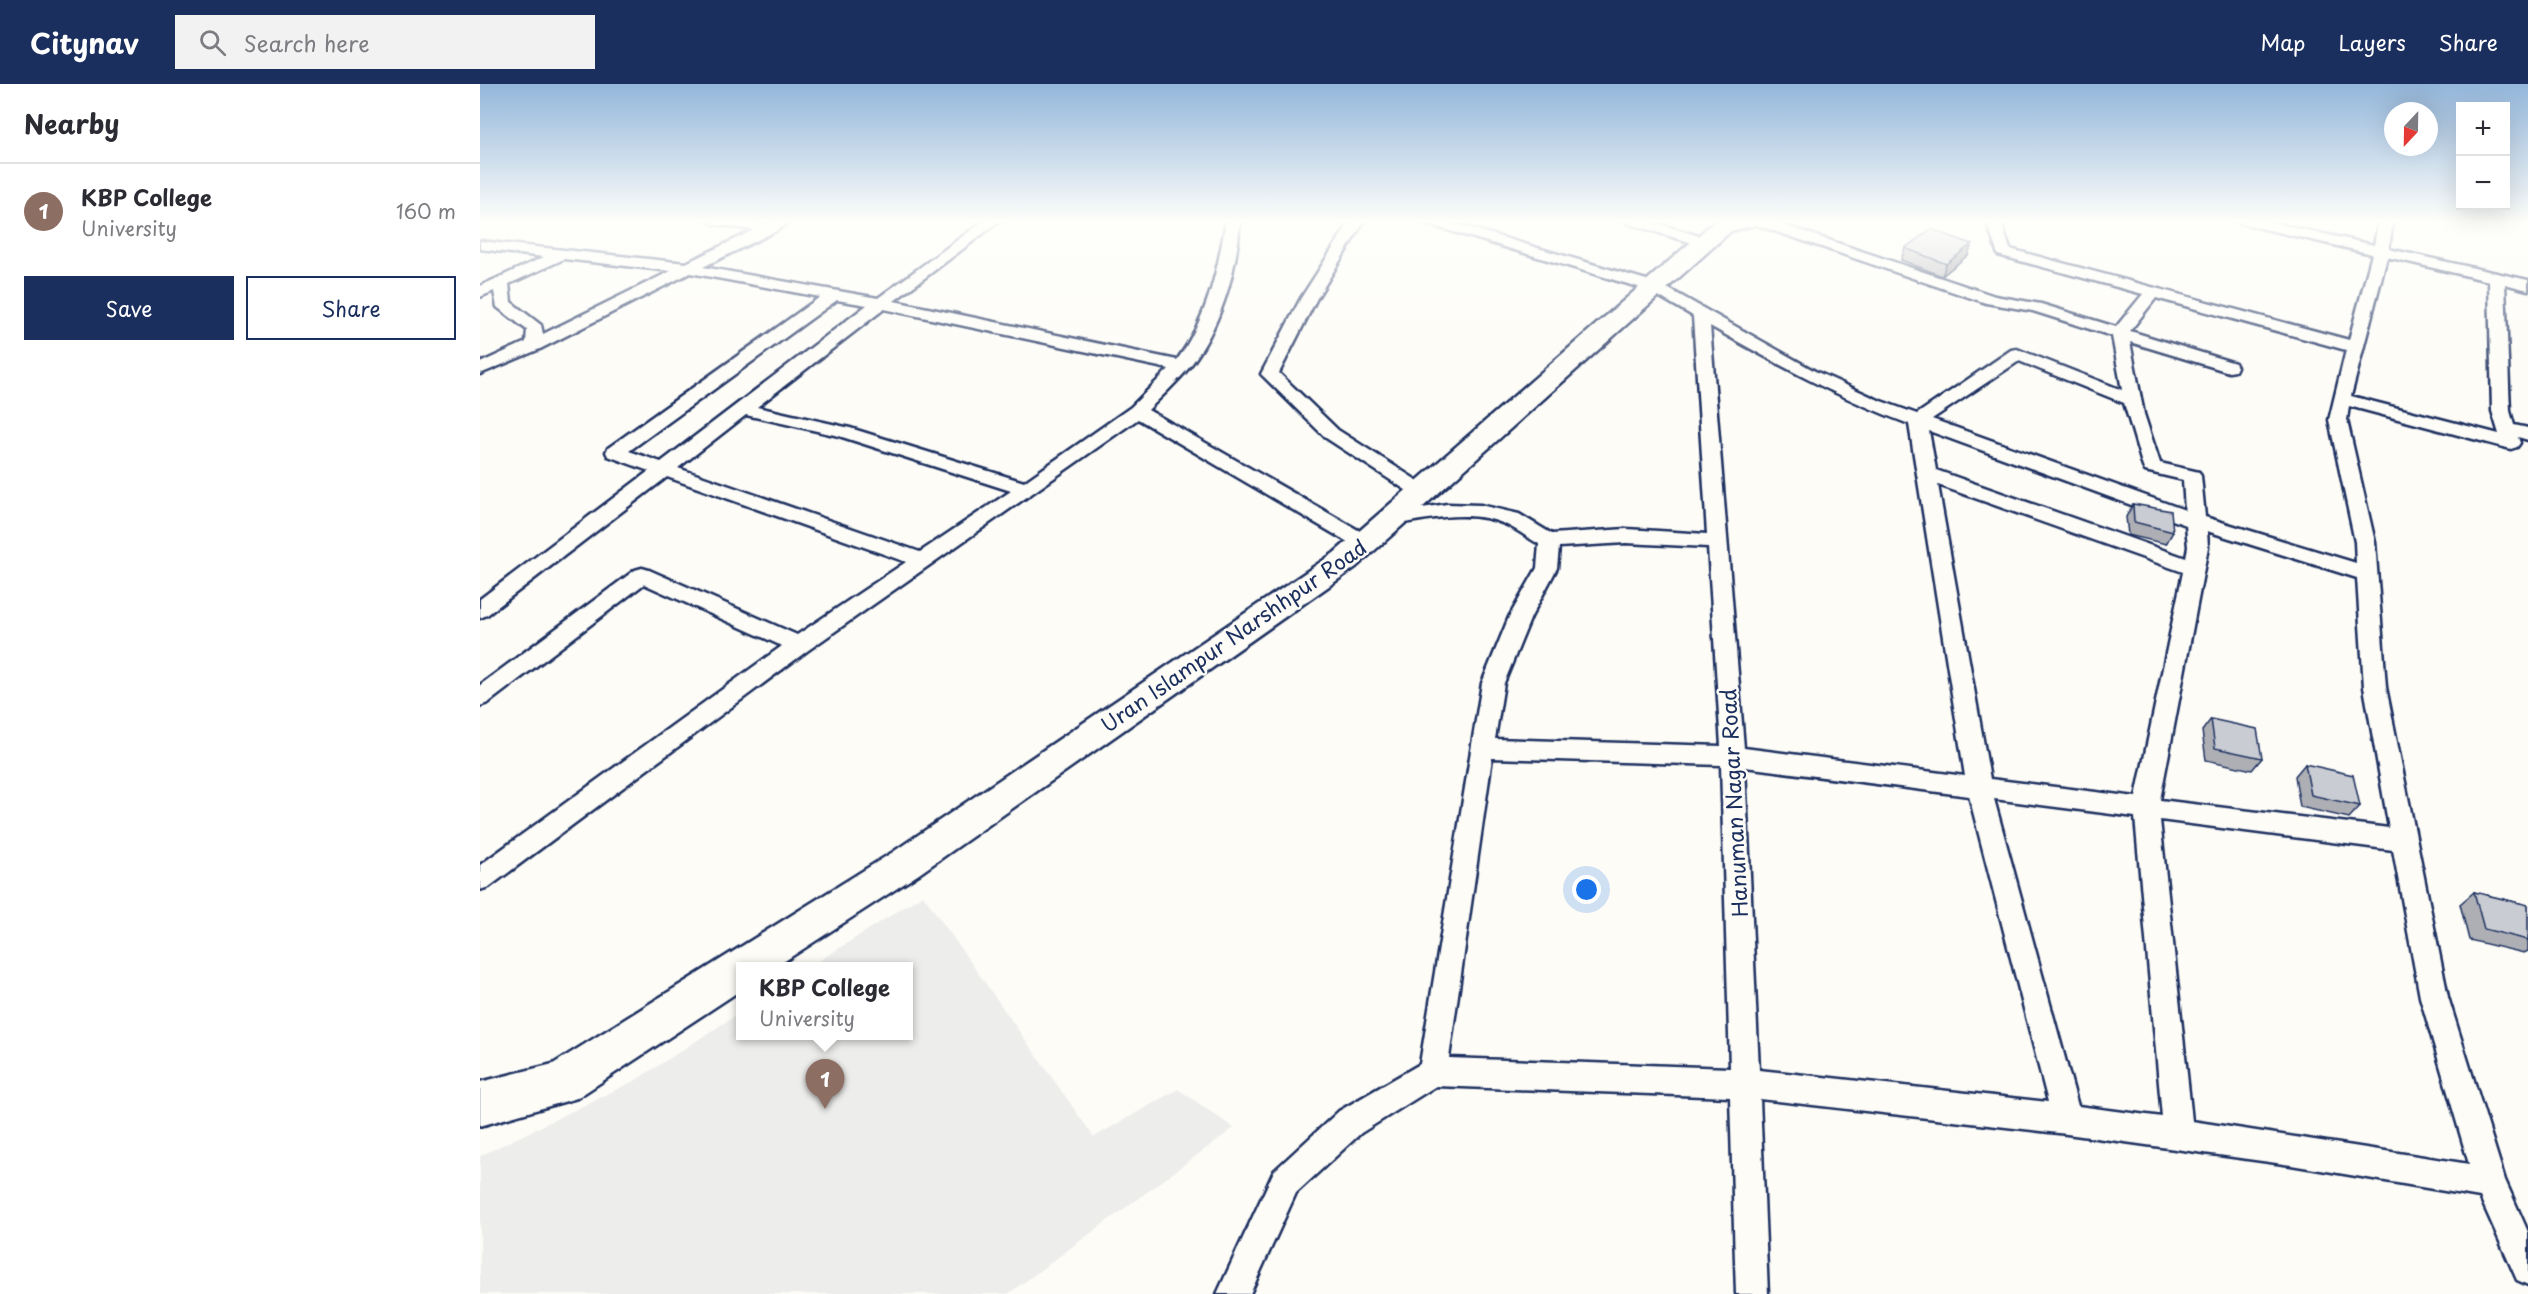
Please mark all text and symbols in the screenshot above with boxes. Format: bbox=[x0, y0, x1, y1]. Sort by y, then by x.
search box bbox=[175, 15, 595, 69]
text: Citynav bbox=[30, 21, 139, 64]
icon: search bbox=[196, 26, 229, 59]
text: Search here bbox=[244, 26, 370, 59]
text: Map bbox=[2261, 26, 2305, 58]
text: Layers bbox=[2338, 26, 2406, 58]
text: Share bbox=[2439, 26, 2498, 58]
north arrow bbox=[2384, 102, 2438, 156]
map controls bbox=[2456, 102, 2510, 210]
button: + bbox=[2456, 102, 2510, 156]
text: Nearby bbox=[24, 104, 119, 143]
button: − bbox=[2456, 156, 2510, 210]
text: KBP College bbox=[81, 180, 212, 213]
text: 1 bbox=[39, 196, 48, 226]
text: 160 m bbox=[396, 196, 456, 226]
text: University bbox=[81, 213, 177, 243]
button: Save bbox=[24, 276, 234, 340]
button: Share bbox=[246, 276, 456, 340]
street label: Uran Islampur Narshhpur Road bbox=[1093, 531, 1373, 739]
street label: Hanuman Nagar Road bbox=[1711, 688, 1755, 918]
your location bbox=[1572, 875, 1601, 904]
popup bbox=[736, 962, 913, 1040]
text: KBP College bbox=[759, 970, 890, 1003]
text: University bbox=[759, 1003, 855, 1033]
pin: 1 bbox=[806, 1060, 844, 1109]

